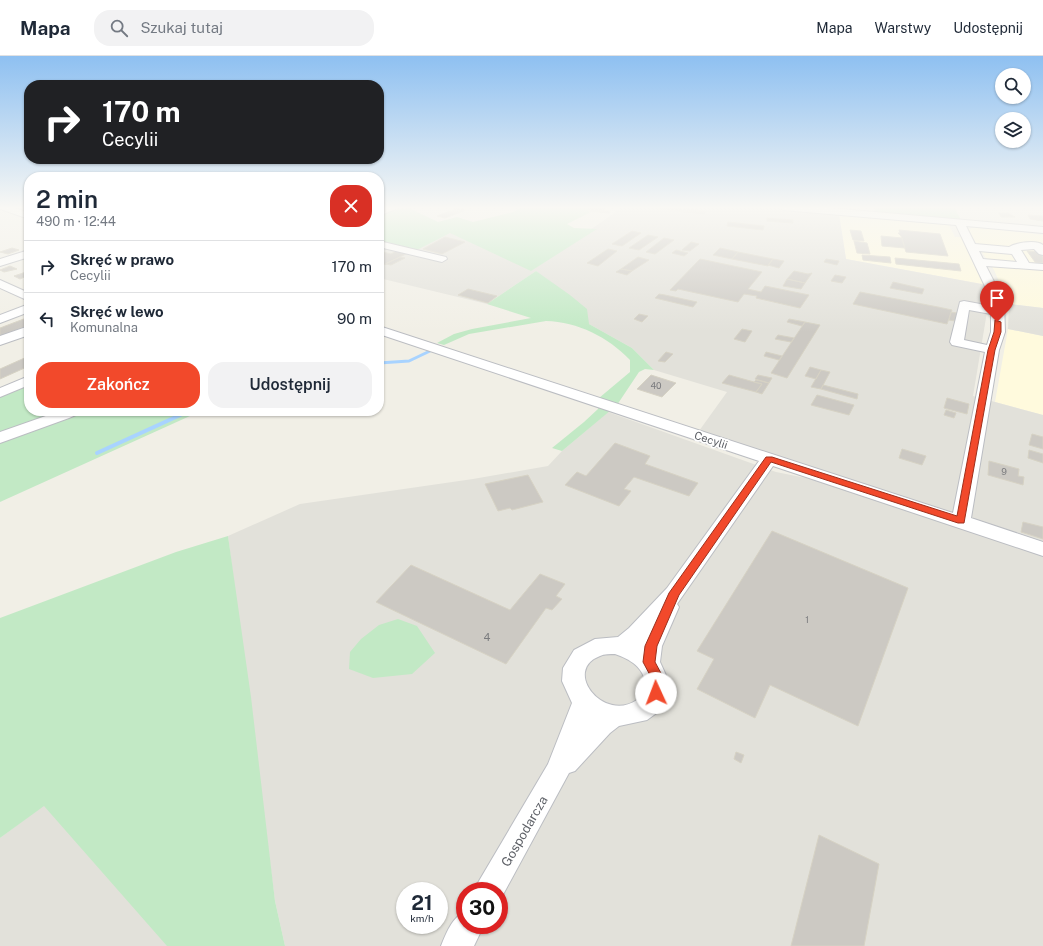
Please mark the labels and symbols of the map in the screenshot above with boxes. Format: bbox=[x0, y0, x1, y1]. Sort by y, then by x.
pin bbox=[980, 281, 1014, 322]
house number: 40 bbox=[650, 380, 662, 391]
street label: Cecylii bbox=[693, 429, 729, 451]
house number: 9 bbox=[1001, 466, 1007, 477]
house number: 1 bbox=[805, 614, 809, 625]
house number: 4 bbox=[484, 631, 491, 643]
position arrow bbox=[635, 672, 677, 714]
street label: Gospodarcza bbox=[498, 793, 551, 869]
speed limit sign: 30 bbox=[456, 882, 508, 934]

